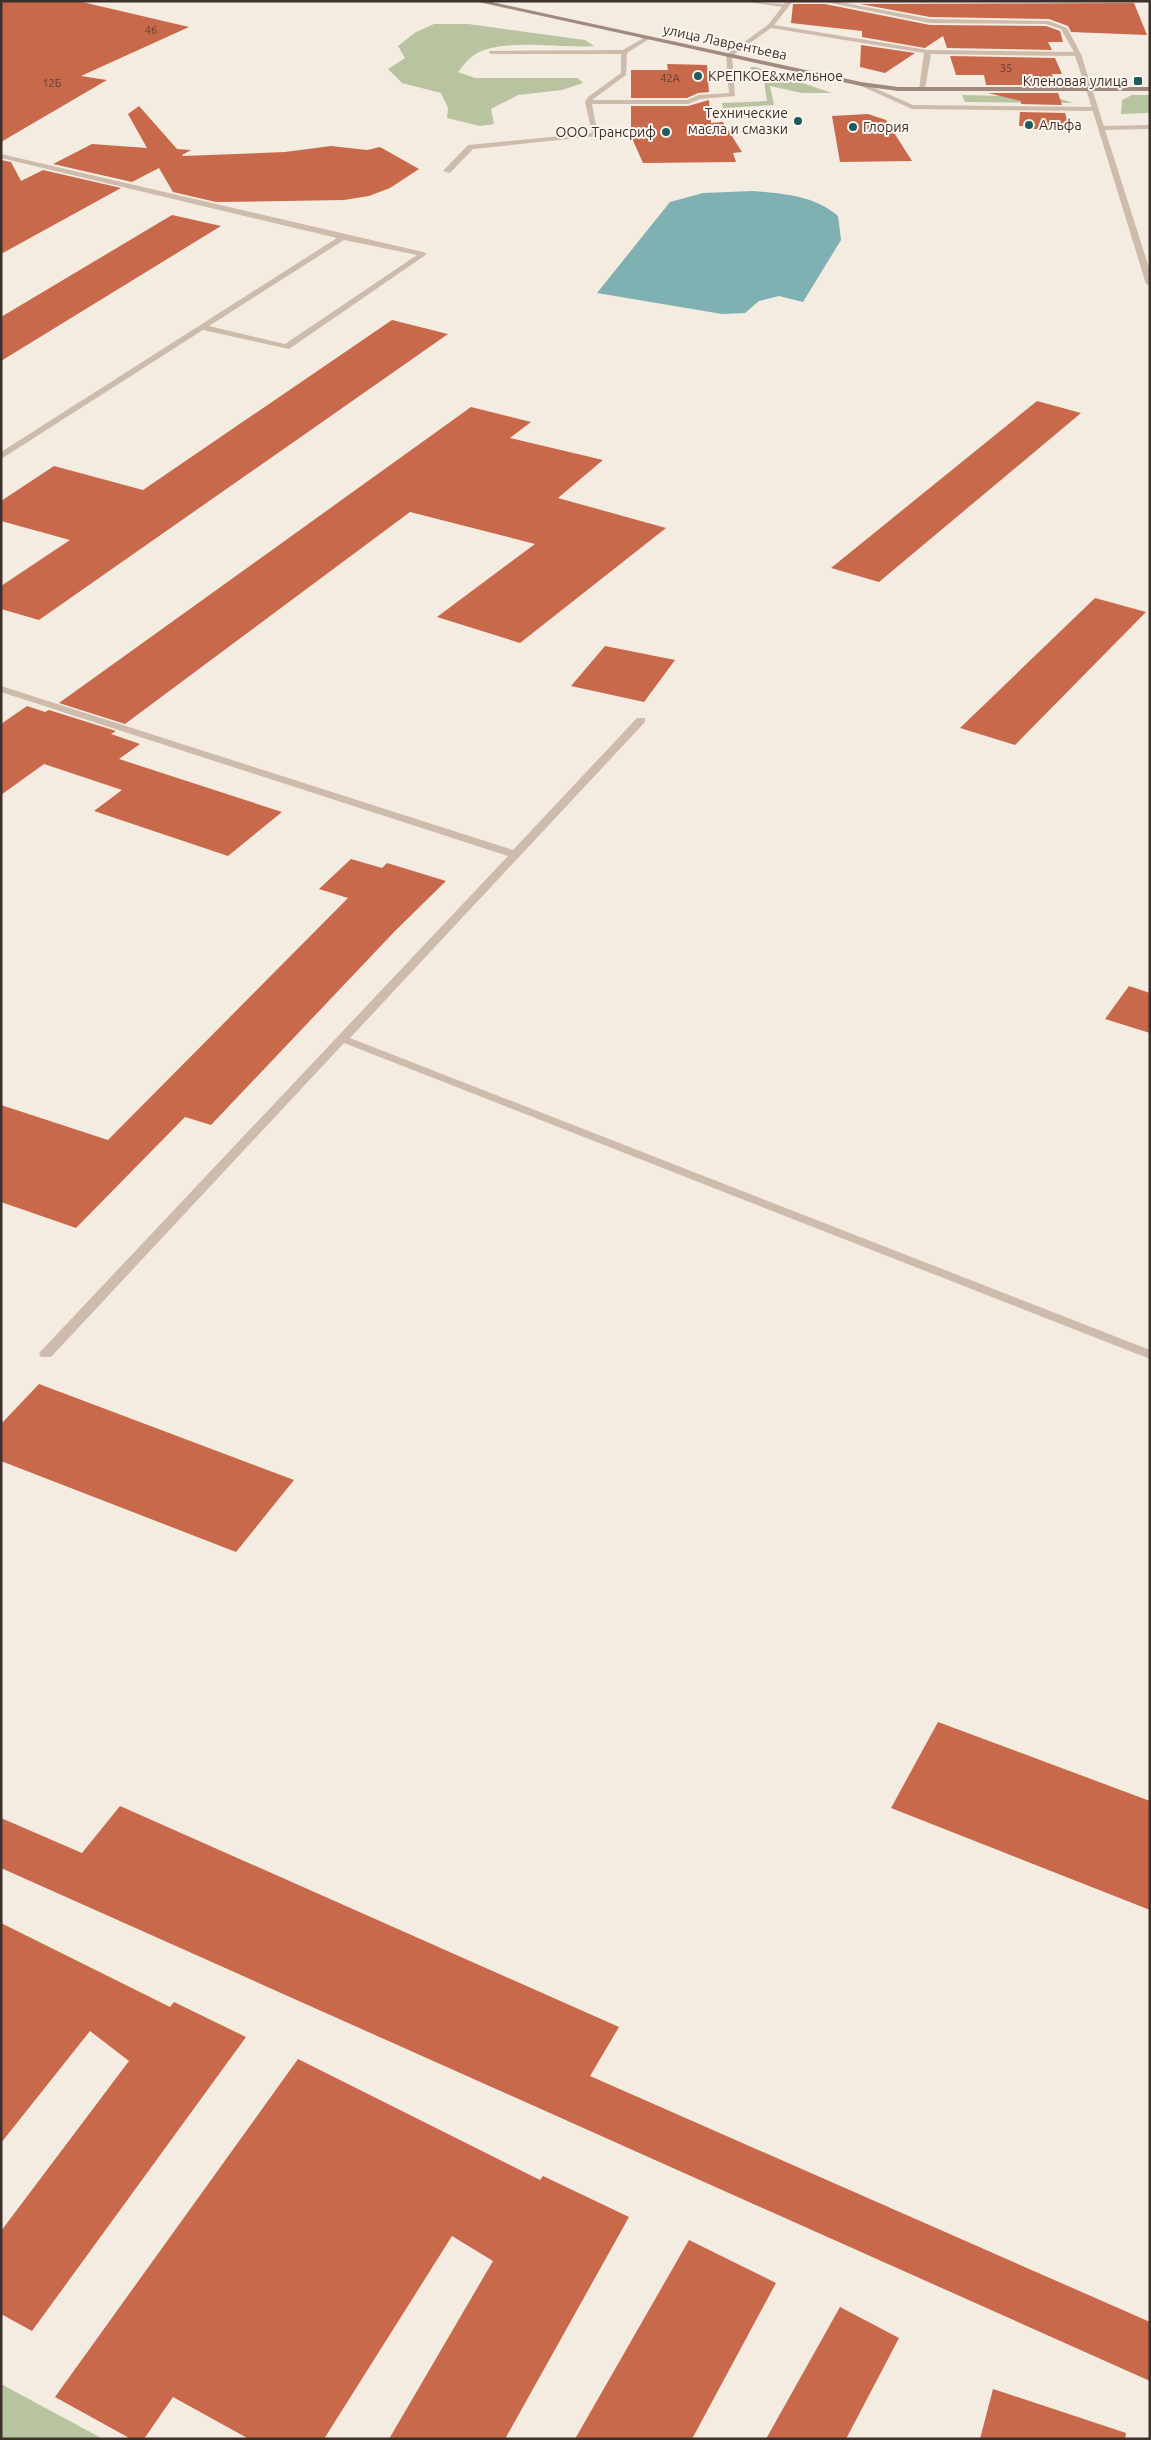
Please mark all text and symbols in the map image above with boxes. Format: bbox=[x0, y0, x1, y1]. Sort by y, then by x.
street label: улица Лаврентьева bbox=[662, 21, 788, 63]
house number: 46 bbox=[145, 24, 157, 36]
house number: 35 bbox=[1000, 62, 1012, 74]
place label: КРЕПКОЕ&хмельное bbox=[708, 68, 843, 84]
marker: КРЕПКОЕ&хмельное bbox=[692, 70, 704, 82]
house number: 42А bbox=[660, 72, 681, 84]
place label: Кленовая улица bbox=[1023, 73, 1128, 89]
marker: Кленовая улица bbox=[1132, 75, 1144, 87]
house number: 12Б bbox=[42, 77, 62, 89]
place label: Технические масла и смазки bbox=[688, 105, 788, 137]
marker: Технические масла и смазки bbox=[792, 115, 804, 127]
place label: Альфа bbox=[1039, 117, 1082, 133]
place label: Глория bbox=[863, 119, 909, 135]
marker: Альфа bbox=[1023, 119, 1035, 131]
marker: Глория bbox=[847, 121, 859, 133]
place label: ООО Трансриф bbox=[556, 124, 656, 140]
marker: ООО Трансриф bbox=[660, 126, 672, 138]

